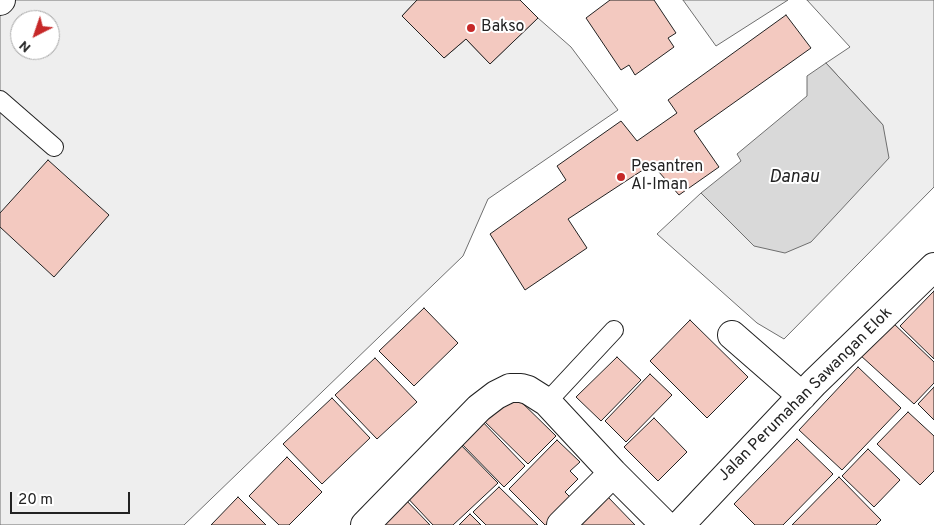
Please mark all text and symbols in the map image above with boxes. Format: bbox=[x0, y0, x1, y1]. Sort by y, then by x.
north arrow bbox=[10, 10, 60, 60]
place label: Bakso bbox=[481, 18, 525, 38]
marker: Bakso bbox=[465, 22, 477, 34]
text: N bbox=[16, 36, 35, 56]
place label: Pesantren Al-Iman bbox=[631, 158, 703, 196]
water label: Danau bbox=[769, 167, 819, 189]
marker: Pesantren Al-Iman bbox=[615, 171, 627, 183]
street label: Jalan Perumahan Sawangan Elok bbox=[715, 304, 897, 486]
scale bar bbox=[12, 482, 132, 514]
text: 20 m bbox=[18, 491, 53, 510]

